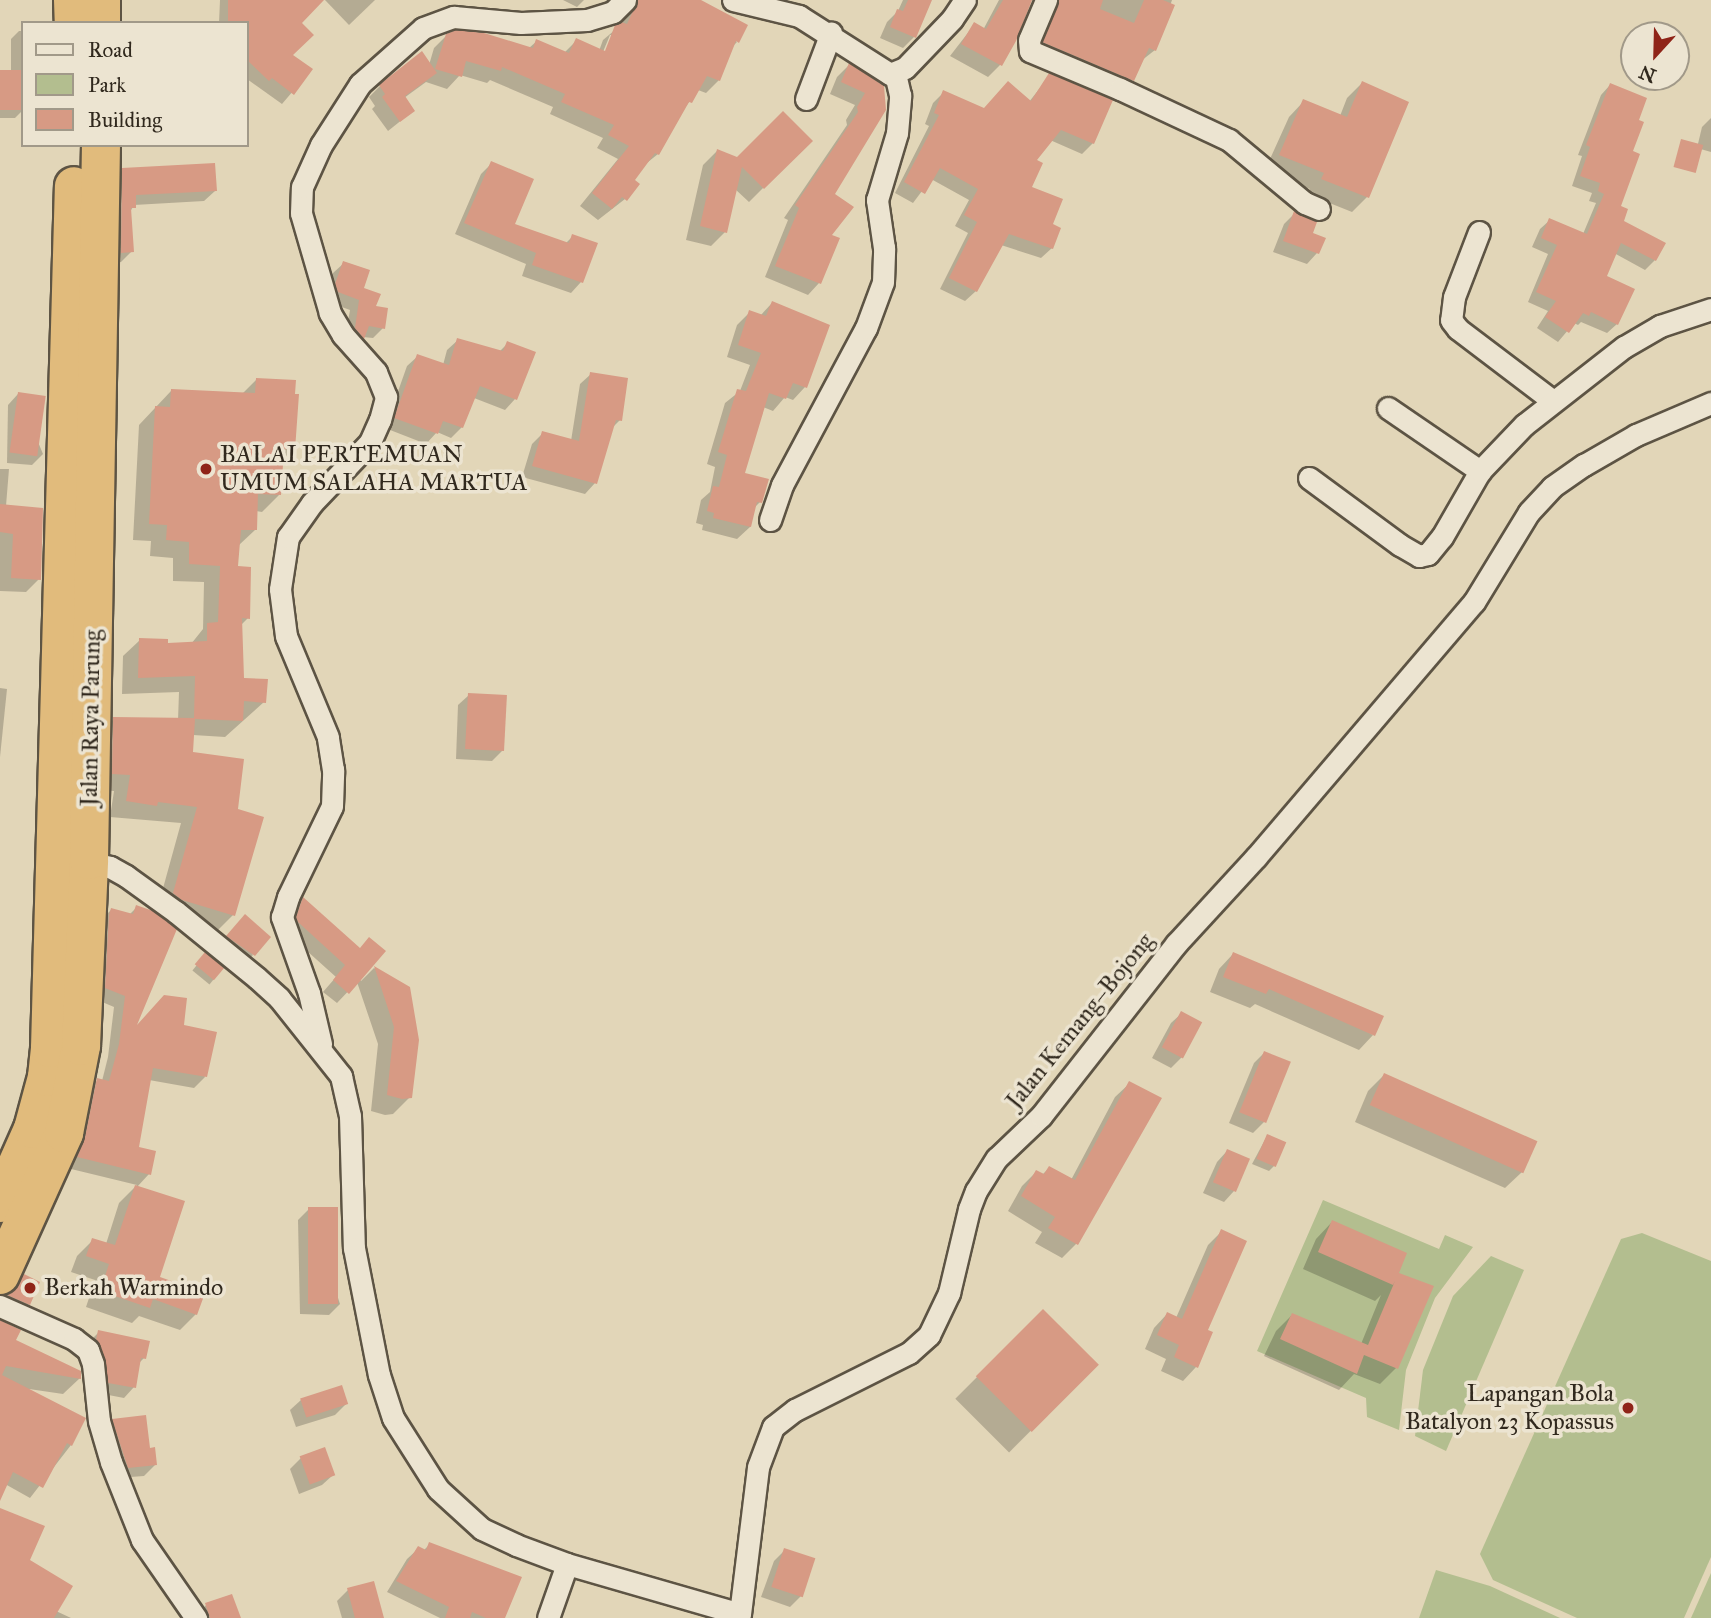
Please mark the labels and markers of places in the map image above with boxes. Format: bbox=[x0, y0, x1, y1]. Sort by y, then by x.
place label: BALAI PERTEMUAN UMUM SALAHA MARTUA bbox=[220, 441, 527, 497]
marker: BALAI PERTEMUAN UMUM SALAHA MARTUA bbox=[198, 461, 214, 477]
place label: Berkah Warmindo bbox=[44, 1274, 223, 1302]
marker: Berkah Warmindo bbox=[22, 1280, 38, 1296]
place label: Lapangan Bola Batalyon 23 Kopassus bbox=[1405, 1380, 1614, 1436]
marker: Lapangan Bola Batalyon 23 Kopassus bbox=[1620, 1400, 1636, 1416]

